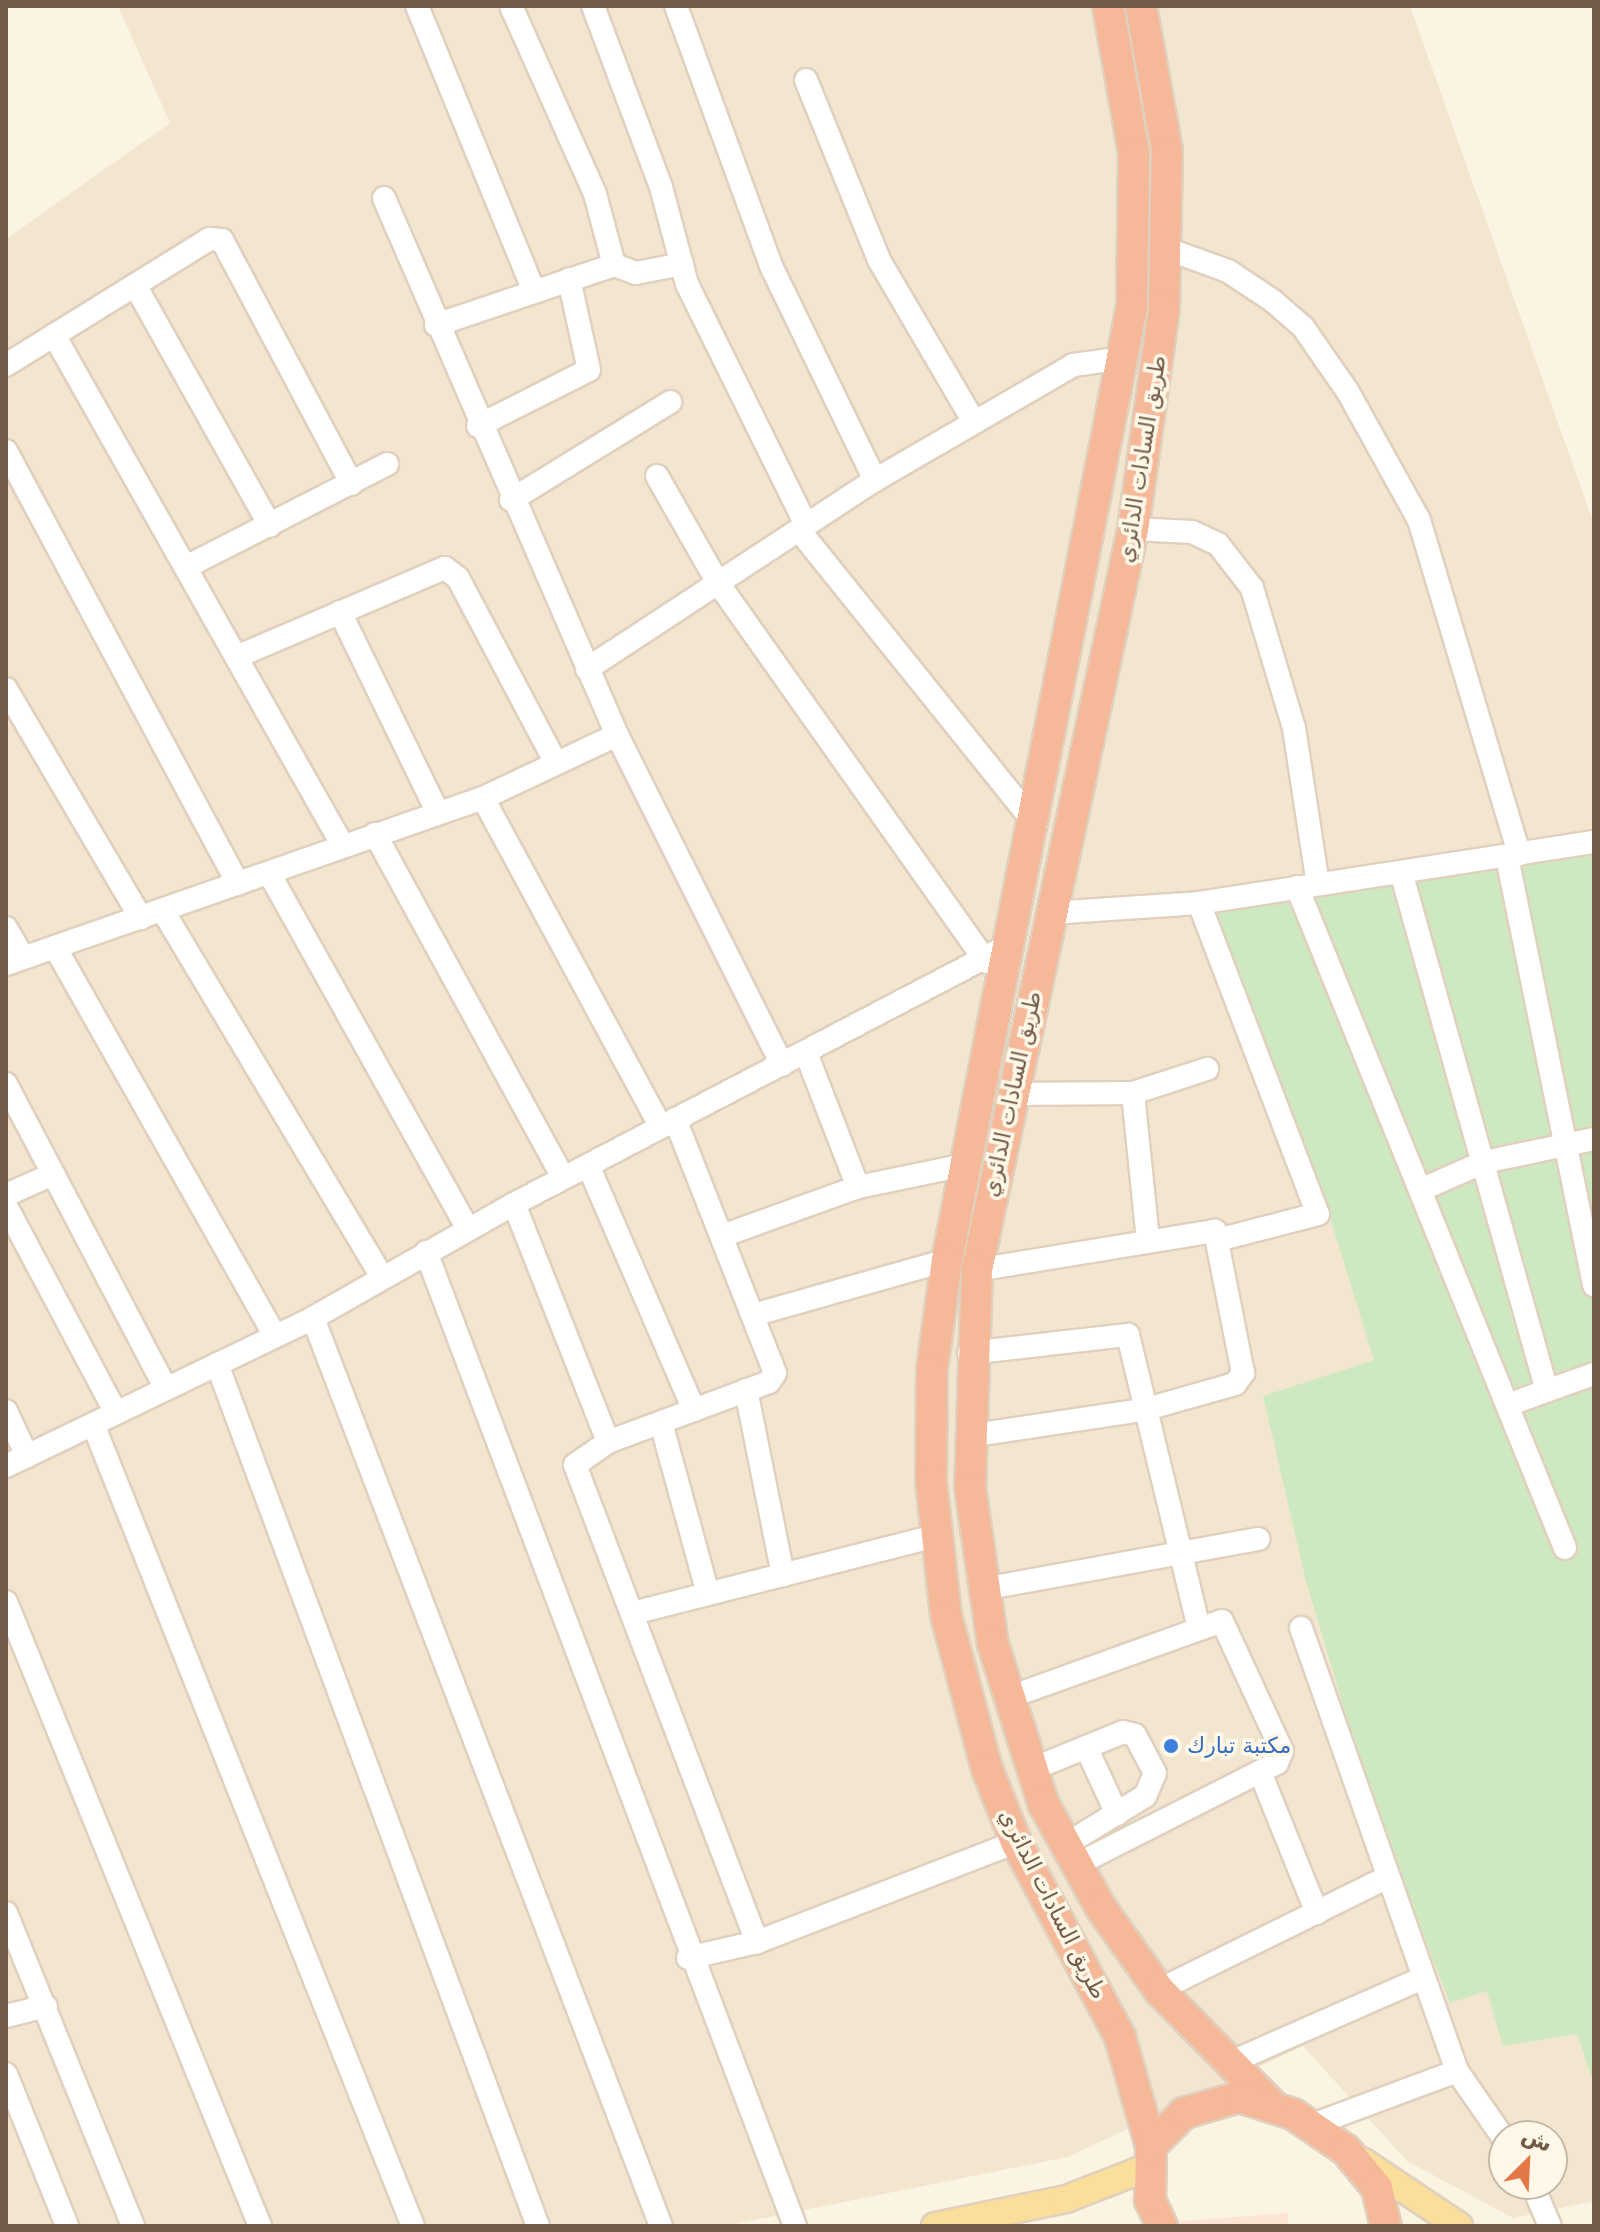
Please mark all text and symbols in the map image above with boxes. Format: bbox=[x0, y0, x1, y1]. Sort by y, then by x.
street label: طريق السادات الدائري bbox=[1113, 353, 1171, 565]
street label: طريق السادات الدائري bbox=[977, 989, 1047, 1199]
place label: مكتبة تبارك bbox=[1187, 1733, 1291, 1759]
marker: مكتبة تبارك bbox=[1162, 1737, 1180, 1755]
street label: طريق السادات الدائري bbox=[994, 1805, 1112, 2003]
north arrow bbox=[1488, 2120, 1568, 2200]
text: ش bbox=[1518, 2122, 1556, 2157]

